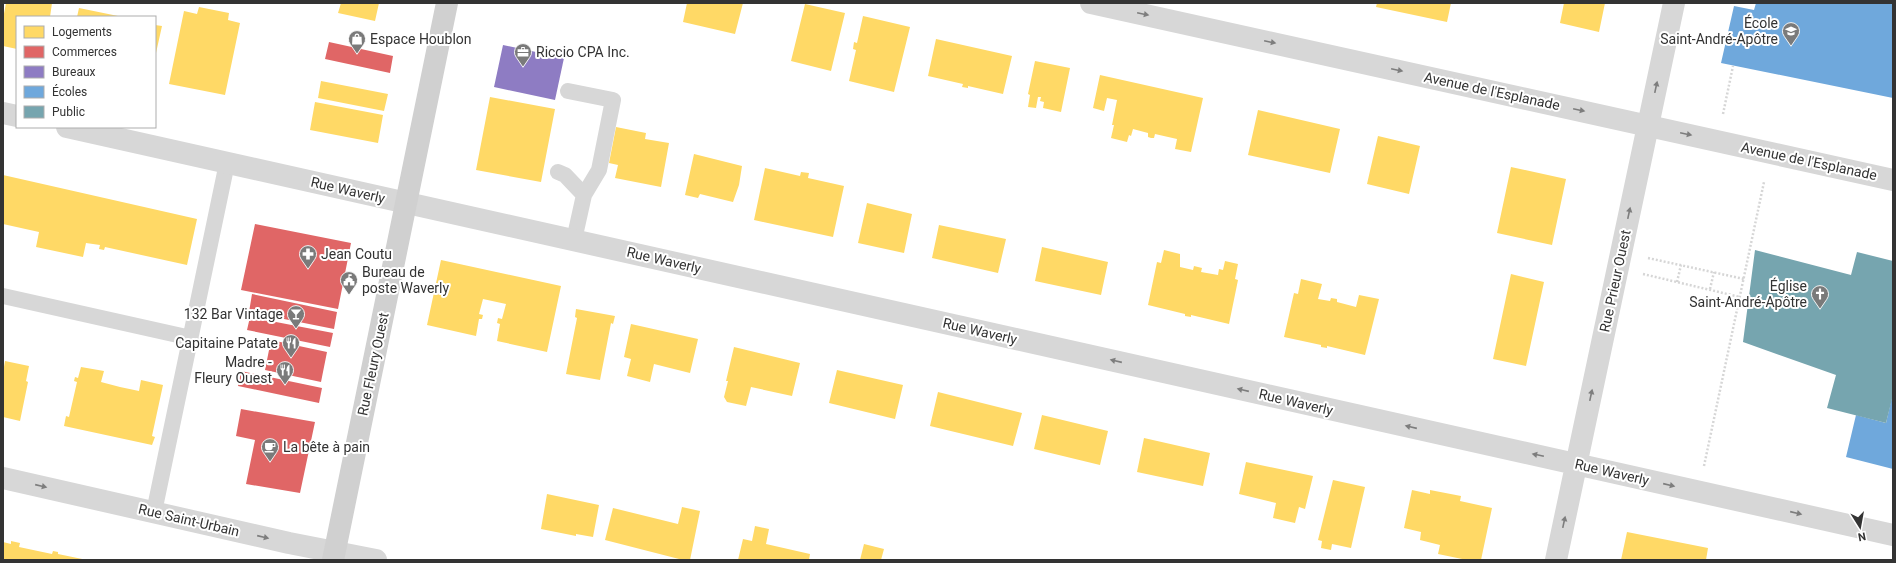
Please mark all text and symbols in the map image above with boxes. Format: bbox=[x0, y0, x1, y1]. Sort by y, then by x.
one-way arrow bbox=[1137, 12, 1149, 18]
place label: École Saint-André-Apôtre bbox=[1660, 14, 1778, 47]
legend bbox=[16, 16, 156, 128]
school or university icon: École Saint-André-Apôtre bbox=[1781, 21, 1801, 46]
text: Logements bbox=[52, 25, 112, 39]
shop icon: Espace Houblon bbox=[347, 29, 367, 54]
place label: Espace Houblon bbox=[370, 31, 472, 47]
one-way arrow bbox=[1264, 40, 1276, 46]
office icon: Riccio CPA Inc. bbox=[513, 42, 533, 67]
place label: Riccio CPA Inc. bbox=[536, 44, 630, 60]
text: Commerces bbox=[52, 45, 117, 59]
text: Bureaux bbox=[52, 65, 96, 79]
one-way arrow bbox=[1391, 68, 1403, 74]
street label: Avenue de l'Esplanade bbox=[1423, 69, 1561, 113]
one-way arrow bbox=[1654, 81, 1660, 93]
text: Écoles bbox=[52, 84, 87, 99]
text: Public bbox=[52, 105, 85, 119]
one-way arrow bbox=[1573, 107, 1585, 113]
one-way arrow bbox=[1680, 131, 1692, 137]
street label: Avenue de l'Esplanade bbox=[1740, 139, 1878, 183]
street label: Rue Waverly bbox=[309, 174, 387, 206]
one-way arrow bbox=[1627, 206, 1633, 219]
street label: Rue Prieur Ouest bbox=[1596, 228, 1634, 334]
pharmacy icon: Jean Coutu bbox=[298, 244, 318, 269]
street label: Rue Waverly bbox=[625, 244, 703, 276]
place label: Jean Coutu bbox=[321, 246, 392, 262]
place label: Bureau de poste Waverly bbox=[362, 264, 450, 296]
public building icon: Bureau de poste Waverly bbox=[339, 270, 359, 295]
place label: Église Saint-André-Apôtre bbox=[1689, 277, 1807, 310]
church icon: Église Saint-André-Apôtre bbox=[1810, 284, 1830, 309]
bar icon: 132 Bar Vintage bbox=[286, 304, 306, 329]
place label: 132 Bar Vintage bbox=[184, 306, 283, 322]
street label: Rue Fleury Ouest bbox=[354, 311, 392, 417]
street label: Rue Waverly bbox=[941, 315, 1019, 347]
restaurant icon: Capitaine Patate bbox=[281, 333, 301, 358]
place label: Capitaine Patate bbox=[175, 335, 278, 351]
place label: Madre - Fleury Ouest bbox=[194, 354, 272, 386]
one-way arrow bbox=[1110, 358, 1123, 364]
restaurant icon: Madre - Fleury Ouest bbox=[275, 360, 295, 385]
one-way arrow bbox=[1237, 386, 1250, 392]
street label: Rue Waverly bbox=[1257, 386, 1335, 418]
one-way arrow bbox=[1589, 388, 1595, 401]
one-way arrow bbox=[1405, 424, 1417, 430]
cafe icon: La bête à pain bbox=[260, 437, 280, 462]
place label: La bête à pain bbox=[283, 439, 370, 455]
one-way arrow bbox=[1532, 452, 1544, 458]
street label: Rue Waverly bbox=[1573, 456, 1651, 488]
one-way arrow bbox=[1663, 482, 1675, 488]
one-way arrow bbox=[35, 484, 47, 490]
street label: Rue Saint-Urbain bbox=[137, 501, 241, 539]
north arrow bbox=[1840, 507, 1880, 547]
one-way arrow bbox=[1790, 510, 1802, 516]
one-way arrow bbox=[1562, 516, 1568, 528]
text: N bbox=[1857, 529, 1867, 543]
one-way arrow bbox=[257, 534, 270, 540]

